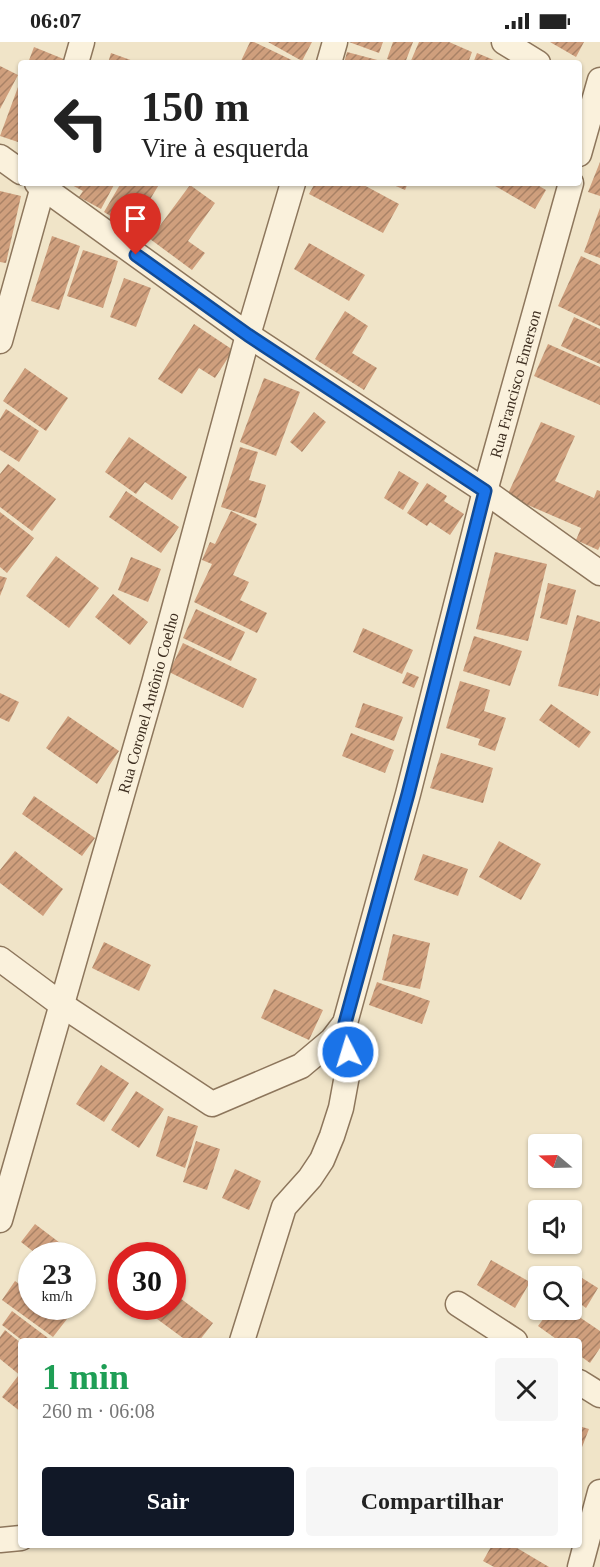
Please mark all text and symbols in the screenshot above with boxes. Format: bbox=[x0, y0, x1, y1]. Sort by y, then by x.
text: 06:07 bbox=[30, 8, 81, 33]
icon: left bbox=[42, 84, 120, 162]
text: 150 m bbox=[141, 84, 250, 130]
text: Vire à esquerda bbox=[141, 133, 309, 163]
pin bbox=[110, 193, 161, 255]
icon: arrive bbox=[119, 202, 152, 235]
street label: Rua Francisco Emerson bbox=[486, 308, 544, 460]
street label: Rua Coronel Antônio Coelho bbox=[114, 610, 181, 795]
position arrow bbox=[316, 1020, 380, 1084]
north arrow bbox=[528, 1134, 582, 1188]
map controls bbox=[528, 1134, 582, 1320]
button: sound bbox=[528, 1200, 582, 1254]
speed limit sign: 30 bbox=[108, 1242, 186, 1320]
text: 23 bbox=[42, 1257, 72, 1290]
button: search bbox=[528, 1266, 582, 1320]
text: km/h bbox=[42, 1288, 72, 1304]
text: 1 min bbox=[42, 1357, 129, 1397]
button: close bbox=[495, 1358, 558, 1421]
text: 260 m · 06:08 bbox=[42, 1400, 155, 1422]
button: Sair bbox=[42, 1467, 294, 1536]
button: Compartilhar bbox=[306, 1467, 558, 1536]

